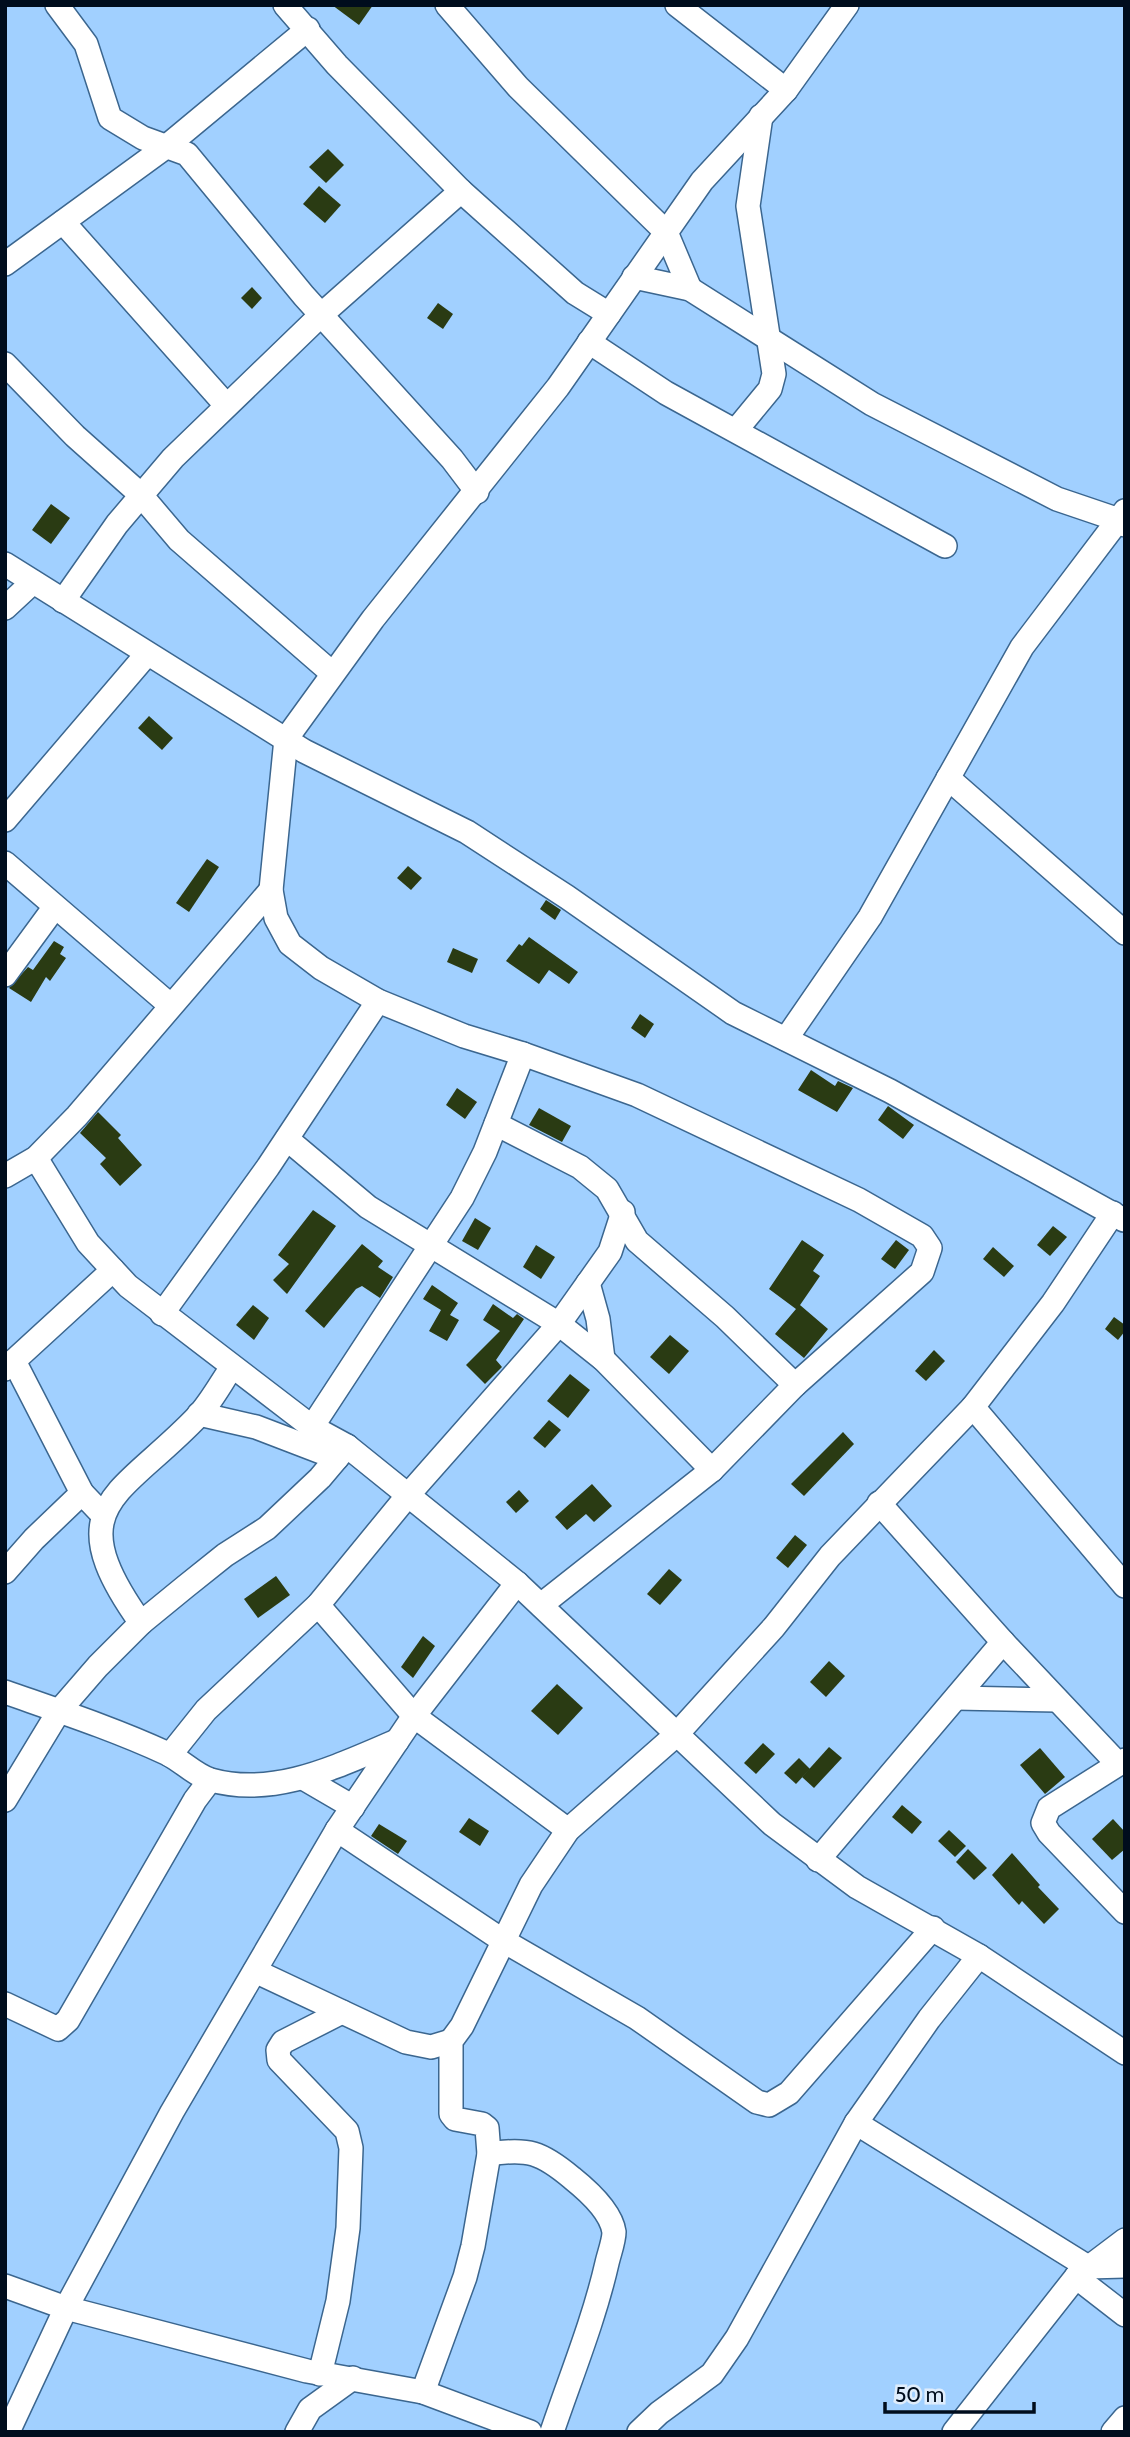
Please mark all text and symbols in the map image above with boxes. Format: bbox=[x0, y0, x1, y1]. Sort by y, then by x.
scale bar bbox=[885, 2370, 1034, 2414]
text: 50 m bbox=[895, 2382, 944, 2407]

